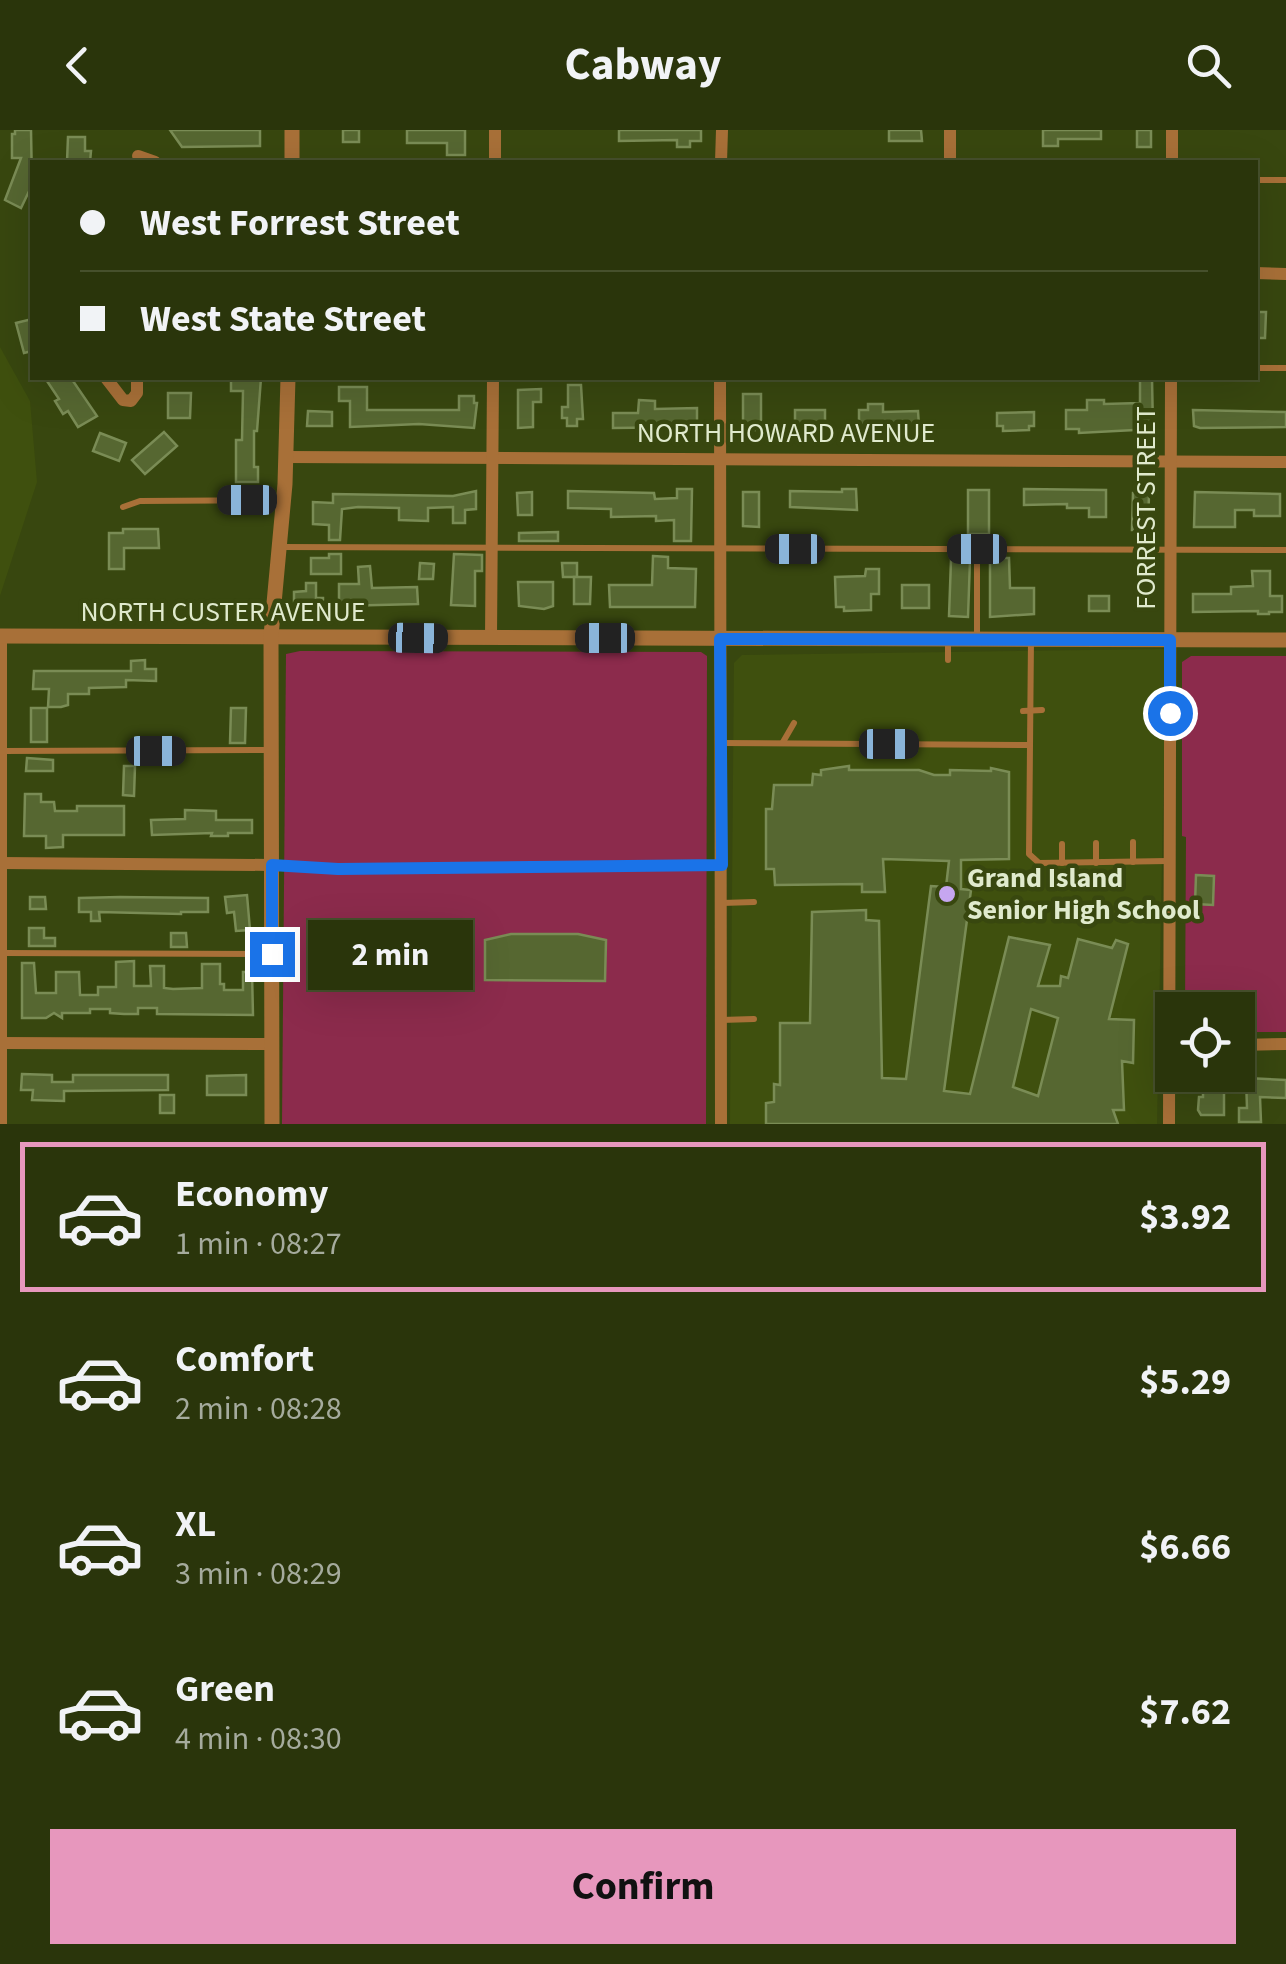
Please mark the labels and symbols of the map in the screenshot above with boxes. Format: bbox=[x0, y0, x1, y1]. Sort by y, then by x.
street label: FORREST STREET bbox=[1126, 406, 1166, 610]
street label: NORTH HOWARD AVENUE bbox=[637, 413, 935, 453]
car bbox=[217, 485, 277, 515]
car bbox=[765, 534, 825, 564]
car bbox=[947, 534, 1007, 564]
street label: NORTH CUSTER AVENUE bbox=[80, 592, 366, 632]
car bbox=[388, 622, 448, 654]
car bbox=[575, 623, 635, 653]
route start bbox=[1148, 691, 1193, 736]
car bbox=[859, 729, 919, 759]
car bbox=[126, 736, 186, 766]
place label: Grand Island Senior High School bbox=[967, 858, 1200, 930]
marker: Grand Island Senior High School bbox=[936, 883, 958, 905]
callout: 2 min bbox=[307, 919, 472, 989]
route end bbox=[250, 932, 295, 977]

